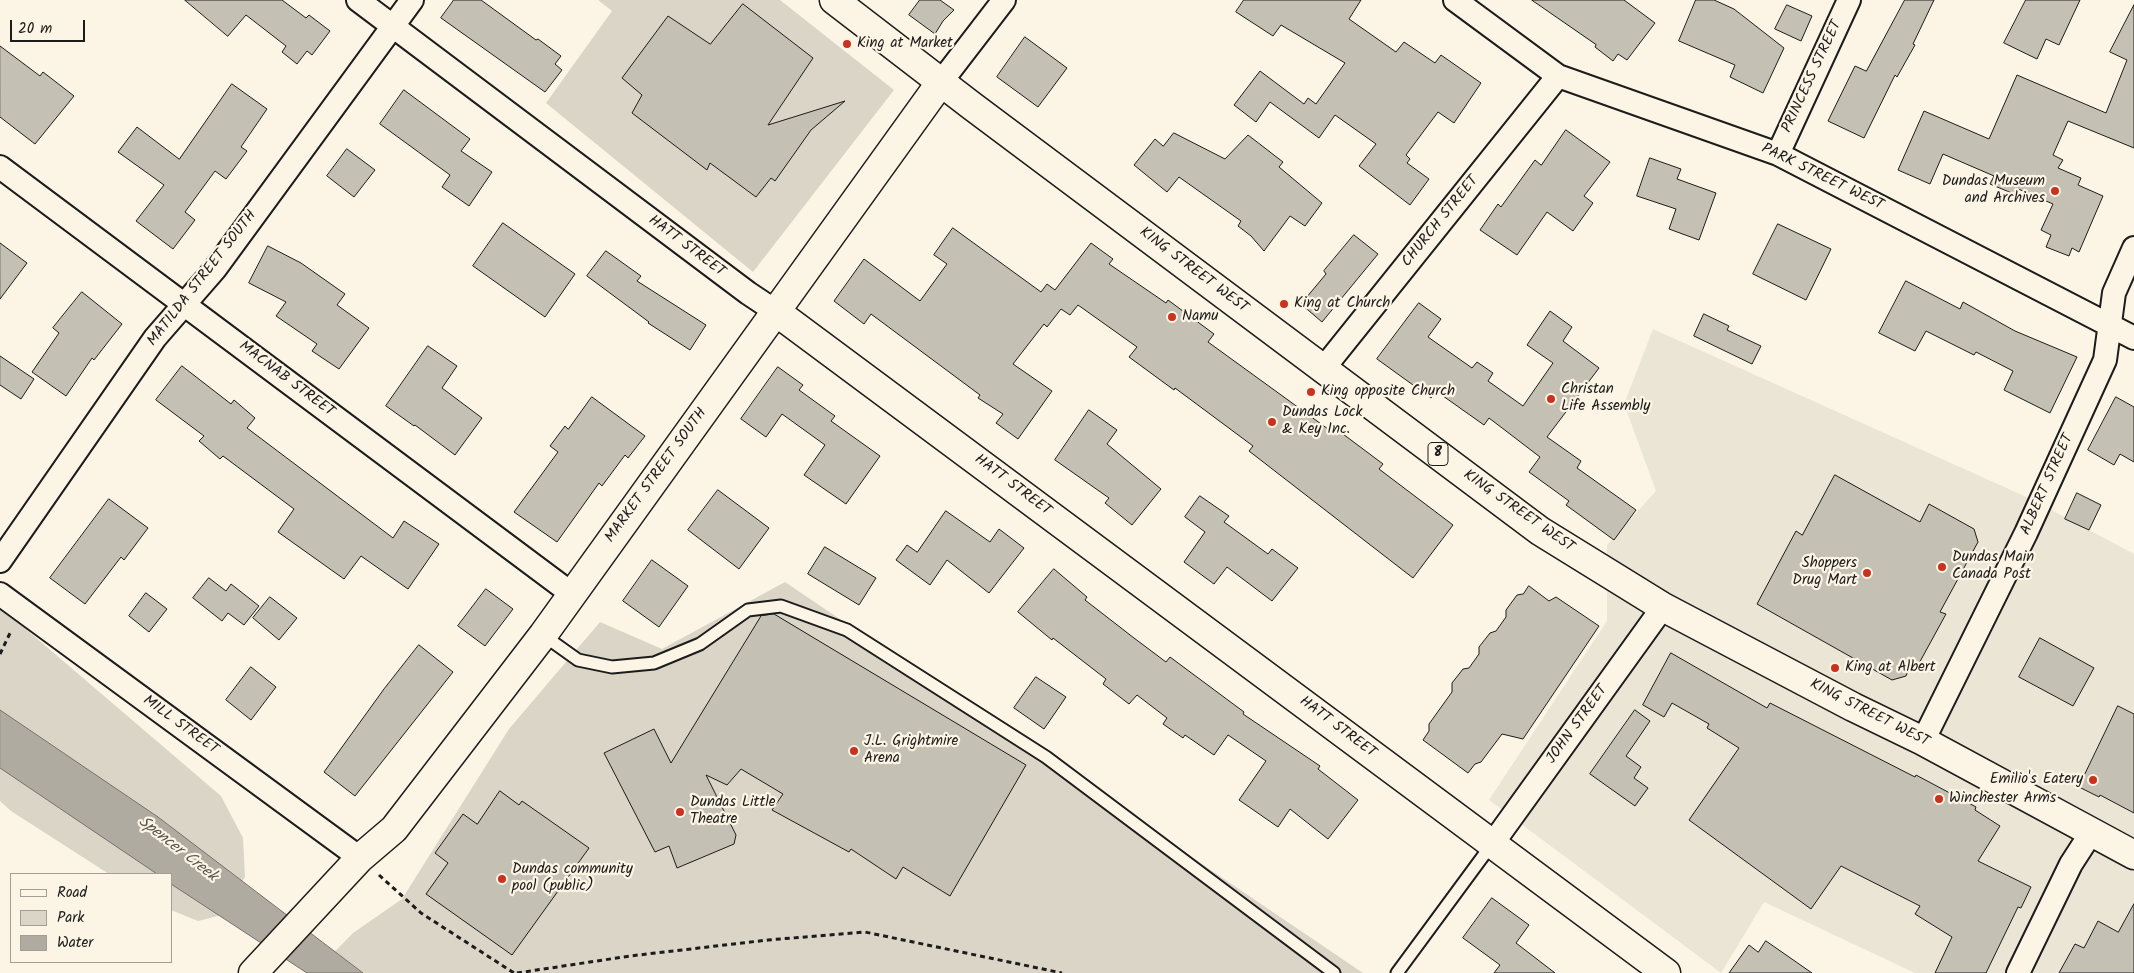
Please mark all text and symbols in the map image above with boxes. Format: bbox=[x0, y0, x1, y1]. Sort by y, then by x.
scale bar bbox=[12, 10, 88, 42]
text: 20 m bbox=[18, 17, 52, 41]
street label: PRINCESS STREET bbox=[1779, 18, 1847, 136]
place label: King at Market bbox=[857, 35, 953, 53]
marker: King at Market bbox=[841, 38, 853, 50]
street label: PARK STREET WEST bbox=[1758, 141, 1886, 215]
street label: CHURCH STREET bbox=[1399, 173, 1483, 271]
place label: Dundas Museum and Archives bbox=[1942, 173, 2045, 208]
marker: Dundas Museum and Archives bbox=[2049, 185, 2061, 197]
street label: MATILDA STREET SOUTH bbox=[144, 208, 262, 350]
street label: HATT STREET bbox=[644, 212, 728, 282]
street label: KING STREET WEST bbox=[1135, 224, 1251, 318]
place label: King at Church bbox=[1294, 295, 1390, 313]
marker: King at Church bbox=[1278, 298, 1290, 310]
place label: Namu bbox=[1182, 308, 1218, 326]
marker: Namu bbox=[1166, 311, 1178, 323]
street label: MACNAB STREET bbox=[235, 338, 337, 422]
place label: Christan Life Assembly bbox=[1561, 381, 1650, 416]
place label: King opposite Church bbox=[1321, 383, 1455, 401]
marker: King opposite Church bbox=[1305, 386, 1317, 398]
marker: Christan Life Assembly bbox=[1545, 393, 1557, 405]
place label: Dundas Lock & Key Inc. bbox=[1282, 404, 1363, 439]
street label: MARKET STREET SOUTH bbox=[602, 405, 712, 547]
marker: Dundas Lock & Key Inc. bbox=[1266, 416, 1278, 428]
street label: ALBERT STREET bbox=[2018, 432, 2078, 538]
road number: 8 bbox=[1428, 442, 1448, 466]
street label: HATT STREET bbox=[970, 451, 1054, 521]
street label: KING STREET WEST bbox=[1459, 467, 1577, 557]
place label: Dundas Main Canada Post bbox=[1952, 549, 2034, 584]
place label: Shoppers Drug Mart bbox=[1792, 555, 1857, 590]
marker: Dundas Main Canada Post bbox=[1936, 561, 1948, 573]
marker: Shoppers Drug Mart bbox=[1861, 567, 1873, 579]
place label: King at Albert bbox=[1845, 659, 1936, 677]
marker: King at Albert bbox=[1829, 662, 1841, 674]
street label: KING STREET WEST bbox=[1806, 676, 1932, 752]
street label: JOHN STREET bbox=[1543, 682, 1613, 768]
street label: MILL STREET bbox=[139, 693, 221, 759]
street label: HATT STREET bbox=[1295, 693, 1379, 763]
place label: J.L. Grightmire Arena bbox=[864, 733, 958, 768]
marker: J.L. Grightmire Arena bbox=[848, 745, 860, 757]
place label: Emilio's Eatery bbox=[1990, 771, 2083, 789]
marker: Emilio's Eatery bbox=[2087, 774, 2099, 786]
place label: Winchester Arms bbox=[1949, 790, 2056, 808]
marker: Winchester Arms bbox=[1933, 793, 1945, 805]
place label: Dundas Little Theatre bbox=[690, 794, 776, 829]
marker: Dundas Little Theatre bbox=[674, 806, 686, 818]
water label: Spencer Creek bbox=[134, 813, 220, 887]
place label: Dundas community pool (public) bbox=[512, 861, 633, 896]
legend bbox=[10, 873, 172, 963]
marker: Dundas community pool (public) bbox=[496, 873, 508, 885]
text: Road bbox=[57, 881, 87, 905]
text: Park bbox=[57, 906, 84, 930]
text: Water bbox=[57, 931, 93, 955]

